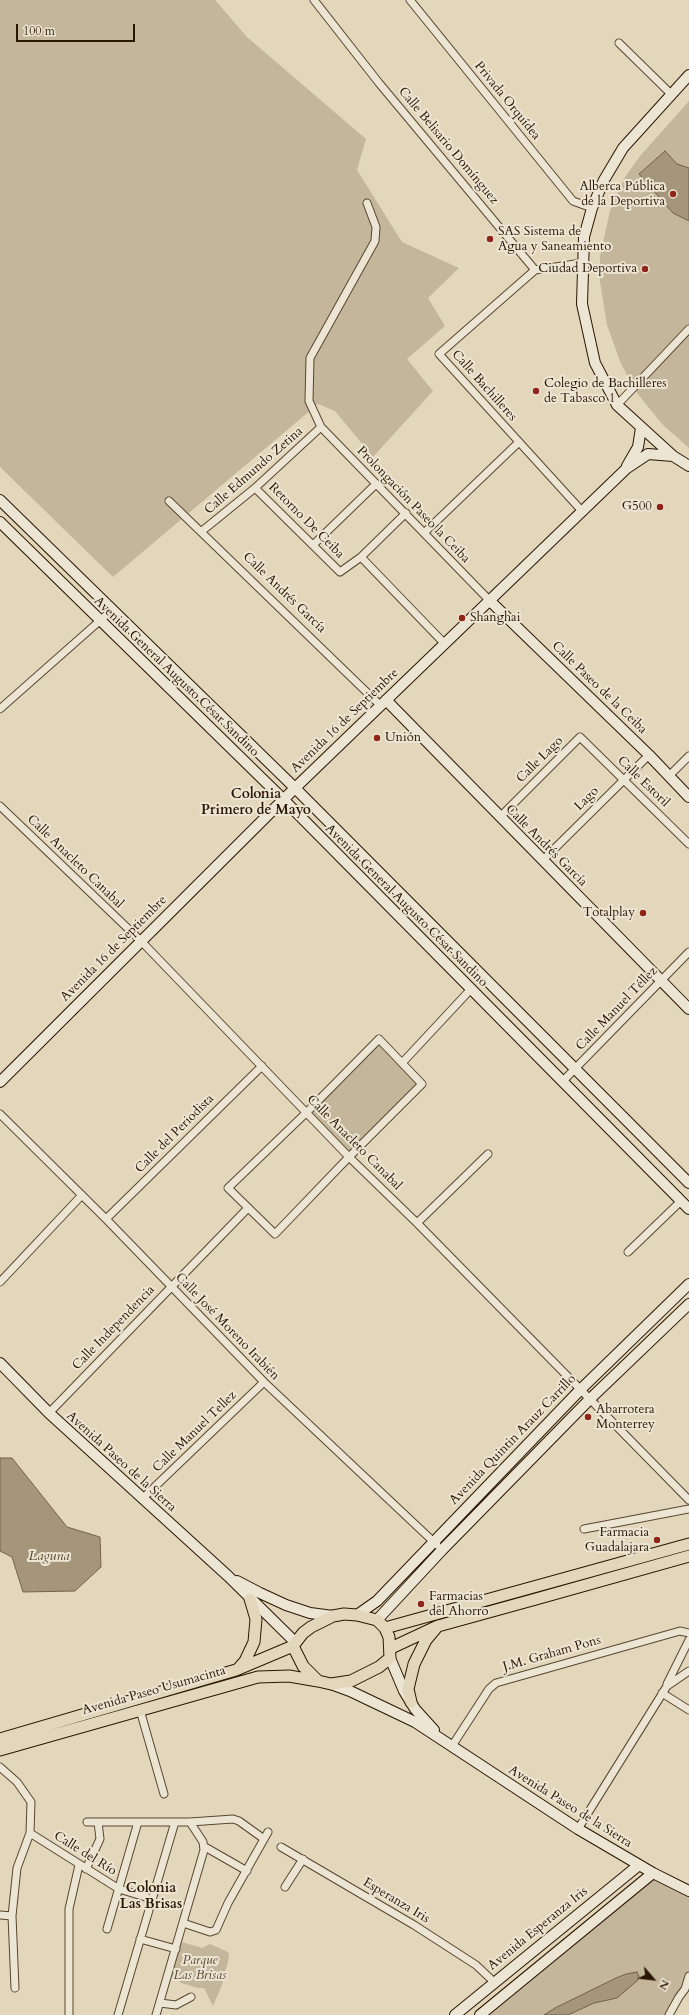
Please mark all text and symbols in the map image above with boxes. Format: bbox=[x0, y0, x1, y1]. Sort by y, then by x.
scale bar bbox=[18, 16, 137, 42]
text: 100 m bbox=[23, 23, 55, 39]
street label: Privada Orquídea bbox=[471, 59, 543, 143]
street label: Calle Belisario Domínguez bbox=[394, 84, 502, 208]
place label: Alberca Pública de la Deportiva bbox=[579, 179, 665, 210]
marker: Alberca Pública de la Deportiva bbox=[668, 189, 678, 199]
place label: SAS Sistema de Agua y Saneamiento bbox=[498, 224, 611, 255]
marker: SAS Sistema de Agua y Saneamiento bbox=[485, 234, 495, 244]
place label: Ciudad Deportiva bbox=[538, 261, 637, 277]
marker: Ciudad Deportiva bbox=[640, 264, 650, 274]
street label: Calle Bachilleres bbox=[448, 347, 520, 425]
place label: Colegio de Bachilleres de Tabasco 1 bbox=[544, 376, 667, 407]
marker: Colegio de Bachilleres de Tabasco 1 bbox=[531, 386, 541, 396]
street label: Calle Edmundo Zetina bbox=[202, 424, 306, 518]
street label: Prolongación Paseo la Ceiba bbox=[353, 443, 473, 567]
street label: Retorno De Ceiba bbox=[265, 480, 347, 562]
place label: G500 bbox=[622, 499, 652, 515]
marker: G500 bbox=[655, 502, 665, 512]
street label: Calle Andrés García bbox=[239, 549, 329, 637]
street label: Avenida General Augusto César Sandino bbox=[90, 594, 262, 760]
place label: Shanghai bbox=[470, 610, 520, 626]
marker: Shanghai bbox=[457, 613, 467, 623]
street label: Calle Paseo de la Ceiba bbox=[548, 638, 650, 738]
street label: Avenida 16 de Septiembre bbox=[288, 666, 402, 776]
place label: Unión bbox=[385, 730, 421, 746]
marker: Unión bbox=[372, 733, 382, 743]
street label: Calle Lago bbox=[513, 733, 567, 787]
street label: Calle Estoril bbox=[614, 753, 672, 811]
street label: Lago bbox=[572, 784, 602, 814]
district label: Colonia Primero de Mayo bbox=[201, 787, 311, 820]
street label: Calle Andrés García bbox=[502, 802, 590, 890]
street label: Calle Anacleto Canabal bbox=[24, 812, 126, 912]
street label: Avenida General Augusto César Sandino bbox=[321, 821, 491, 991]
street label: Avenida 16 de Septiembre bbox=[58, 893, 170, 1005]
place label: Totalplay bbox=[583, 905, 635, 921]
marker: Totalplay bbox=[638, 908, 648, 918]
street label: Calle Manuel Téllez bbox=[573, 964, 661, 1054]
street label: Calle del Periodista bbox=[132, 1091, 218, 1177]
street label: Calle Anacleto Canabal bbox=[303, 1092, 405, 1194]
street label: Calle José Moreno Irabién bbox=[172, 1270, 282, 1384]
street label: Calle Independencia bbox=[70, 1282, 158, 1374]
street label: Avenida Quintin Arauz Carrillo bbox=[447, 1372, 579, 1508]
street label: Calle Manuel Tellez bbox=[150, 1388, 240, 1476]
place label: Abarrotera Monterrey bbox=[596, 1402, 655, 1433]
street label: Avenida Paseo de la Sierra bbox=[63, 1408, 179, 1516]
marker: Abarrotera Monterrey bbox=[583, 1412, 593, 1422]
place label: Farmacia Guadalajara bbox=[585, 1525, 649, 1556]
marker: Farmacia Guadalajara bbox=[652, 1535, 662, 1545]
water label: Laguna bbox=[28, 1549, 70, 1565]
place label: Farmacias del Ahorro bbox=[429, 1589, 489, 1620]
marker: Farmacias del Ahorro bbox=[416, 1599, 426, 1609]
street label: J.M. Graham Pons bbox=[501, 1633, 603, 1675]
street label: Avenida Paseo Usumacinta bbox=[81, 1663, 227, 1719]
street label: Avenida Paseo de la Sierra bbox=[505, 1763, 635, 1851]
street label: Calle del Río bbox=[51, 1829, 119, 1879]
street label: Esperanza Iris bbox=[360, 1875, 432, 1927]
district label: Colonia Las Brisas bbox=[120, 1881, 182, 1914]
street label: Avenida Esperanza Iris bbox=[485, 1884, 591, 1974]
park label: Parque Las Brisas bbox=[174, 1953, 226, 1984]
north arrow bbox=[633, 1959, 673, 1999]
text: N bbox=[655, 1977, 673, 1993]

